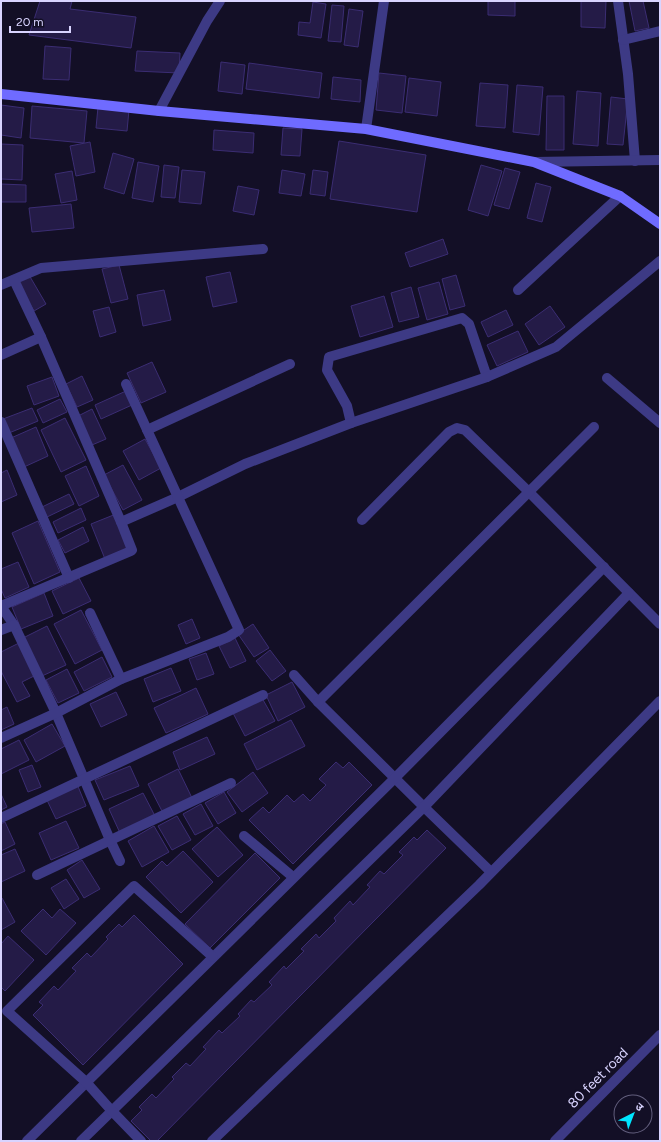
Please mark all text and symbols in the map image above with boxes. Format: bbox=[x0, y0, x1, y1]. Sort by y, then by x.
scale bar bbox=[10, 8, 70, 34]
text: 20 m bbox=[16, 15, 44, 29]
street label: 80 feet road bbox=[564, 1044, 632, 1112]
north arrow bbox=[613, 1094, 653, 1134]
text: उ bbox=[633, 1100, 647, 1114]

